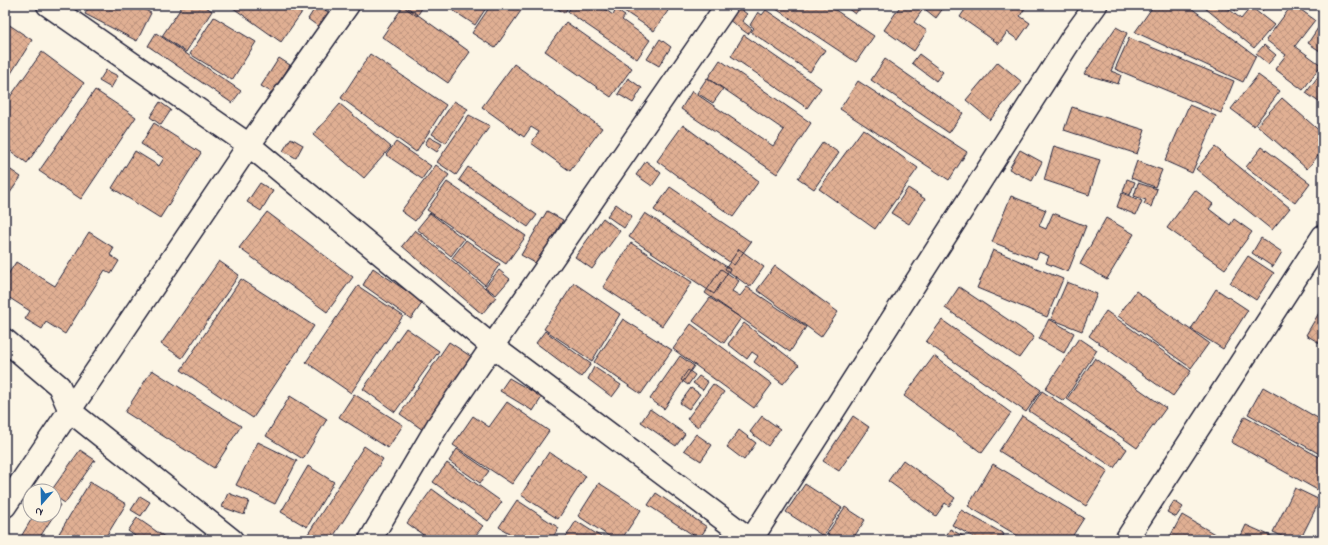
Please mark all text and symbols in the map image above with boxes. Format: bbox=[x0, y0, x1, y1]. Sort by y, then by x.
north arrow bbox=[22, 483, 62, 523]
text: N bbox=[33, 503, 45, 520]

